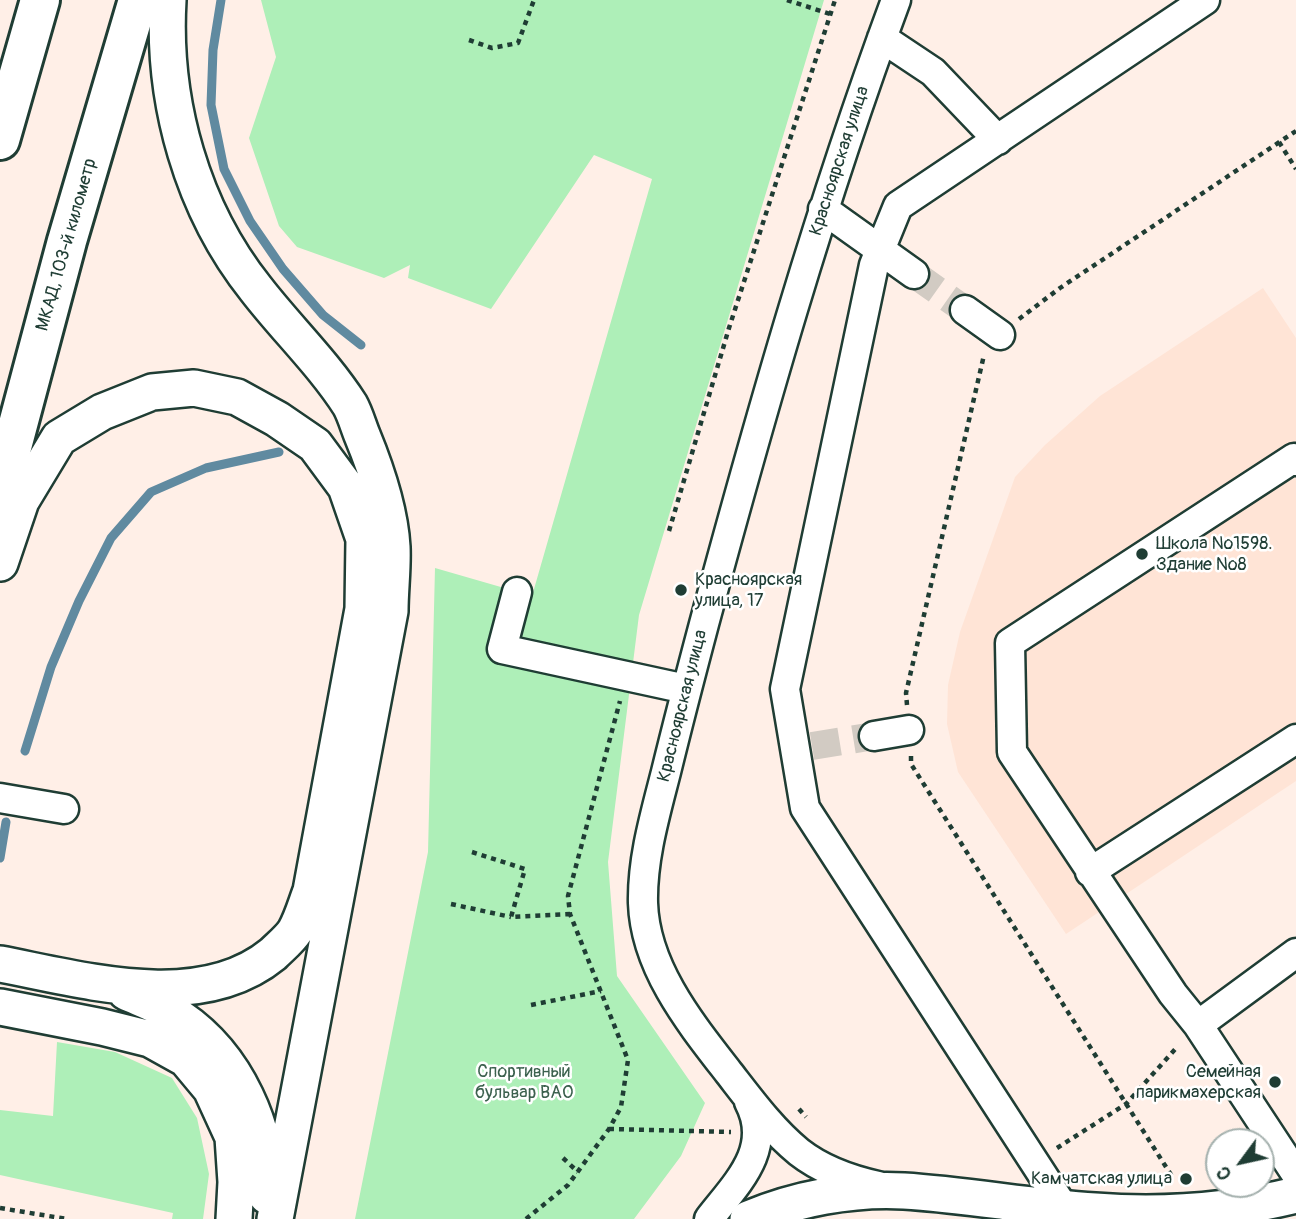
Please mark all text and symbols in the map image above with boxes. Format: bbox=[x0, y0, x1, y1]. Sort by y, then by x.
street label: Красноярская улица bbox=[806, 84, 874, 238]
street label: МКАД, 103-й километр bbox=[32, 156, 102, 334]
place label: Школа №1598. Здание №8 bbox=[1156, 533, 1272, 576]
marker: Школа №1598. Здание №8 bbox=[1134, 546, 1150, 562]
place label: Красноярская улица, 17 bbox=[695, 569, 802, 612]
marker: Красноярская улица, 17 bbox=[673, 582, 689, 598]
street label: Красноярская улица bbox=[654, 628, 712, 784]
park label: Спортивный бульвар ВАО bbox=[475, 1061, 573, 1104]
place label: Семейная парикмахерская bbox=[1136, 1061, 1261, 1104]
marker: Семейная парикмахерская bbox=[1267, 1074, 1283, 1090]
north arrow bbox=[1205, 1128, 1275, 1198]
text: С bbox=[1211, 1162, 1237, 1185]
place label: Камчатская улица bbox=[1031, 1168, 1172, 1190]
marker: Камчатская улица bbox=[1178, 1171, 1194, 1187]

